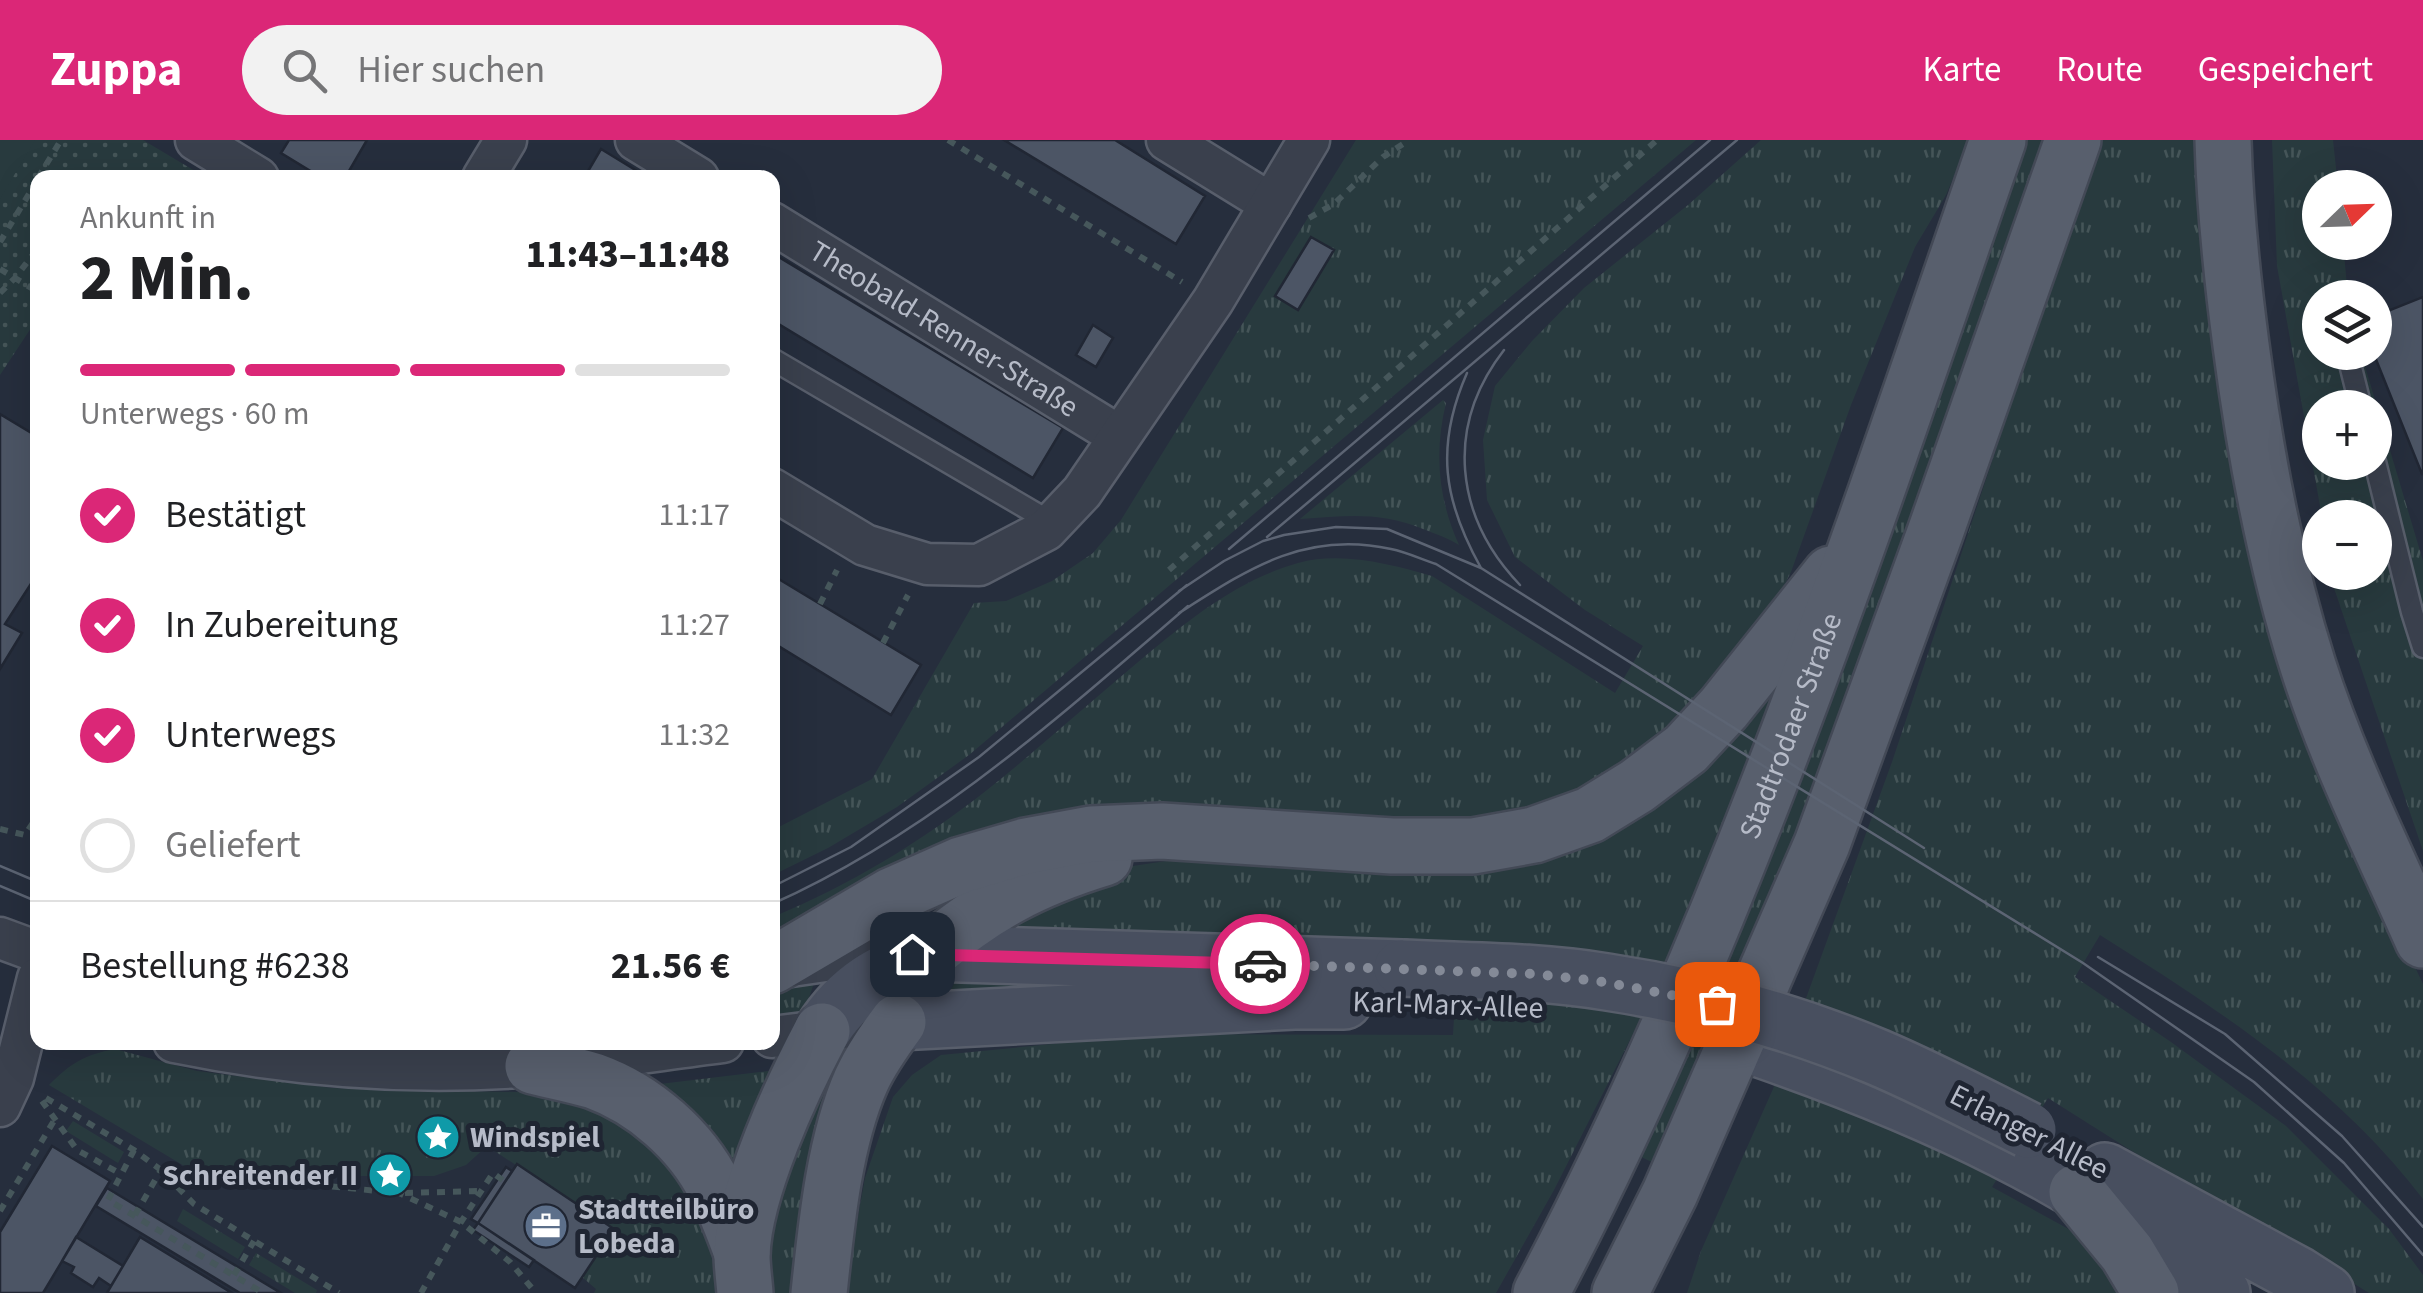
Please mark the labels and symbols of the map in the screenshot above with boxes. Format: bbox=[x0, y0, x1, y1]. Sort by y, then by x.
north arrow bbox=[2302, 170, 2392, 260]
street label: Theobald-Renner-Straße bbox=[801, 230, 1087, 428]
street label: Stadtrodaer Straße bbox=[1728, 607, 1853, 845]
pin bbox=[870, 912, 955, 997]
courier bbox=[1210, 914, 1310, 1014]
pin bbox=[1675, 962, 1760, 1047]
street label: Karl-Marx-Allee bbox=[1352, 980, 1544, 1030]
street label: Erlanger Allee bbox=[1942, 1074, 2116, 1190]
place icon: Windspiel bbox=[415, 1114, 461, 1160]
place label: Windspiel bbox=[470, 1116, 600, 1159]
place icon: Schreitender II bbox=[367, 1152, 413, 1198]
place label: Schreitender II bbox=[162, 1154, 358, 1197]
place label: Stadtteilbüro Lobeda bbox=[578, 1188, 754, 1265]
office icon: Stadtteilbüro Lobeda bbox=[523, 1203, 569, 1249]

